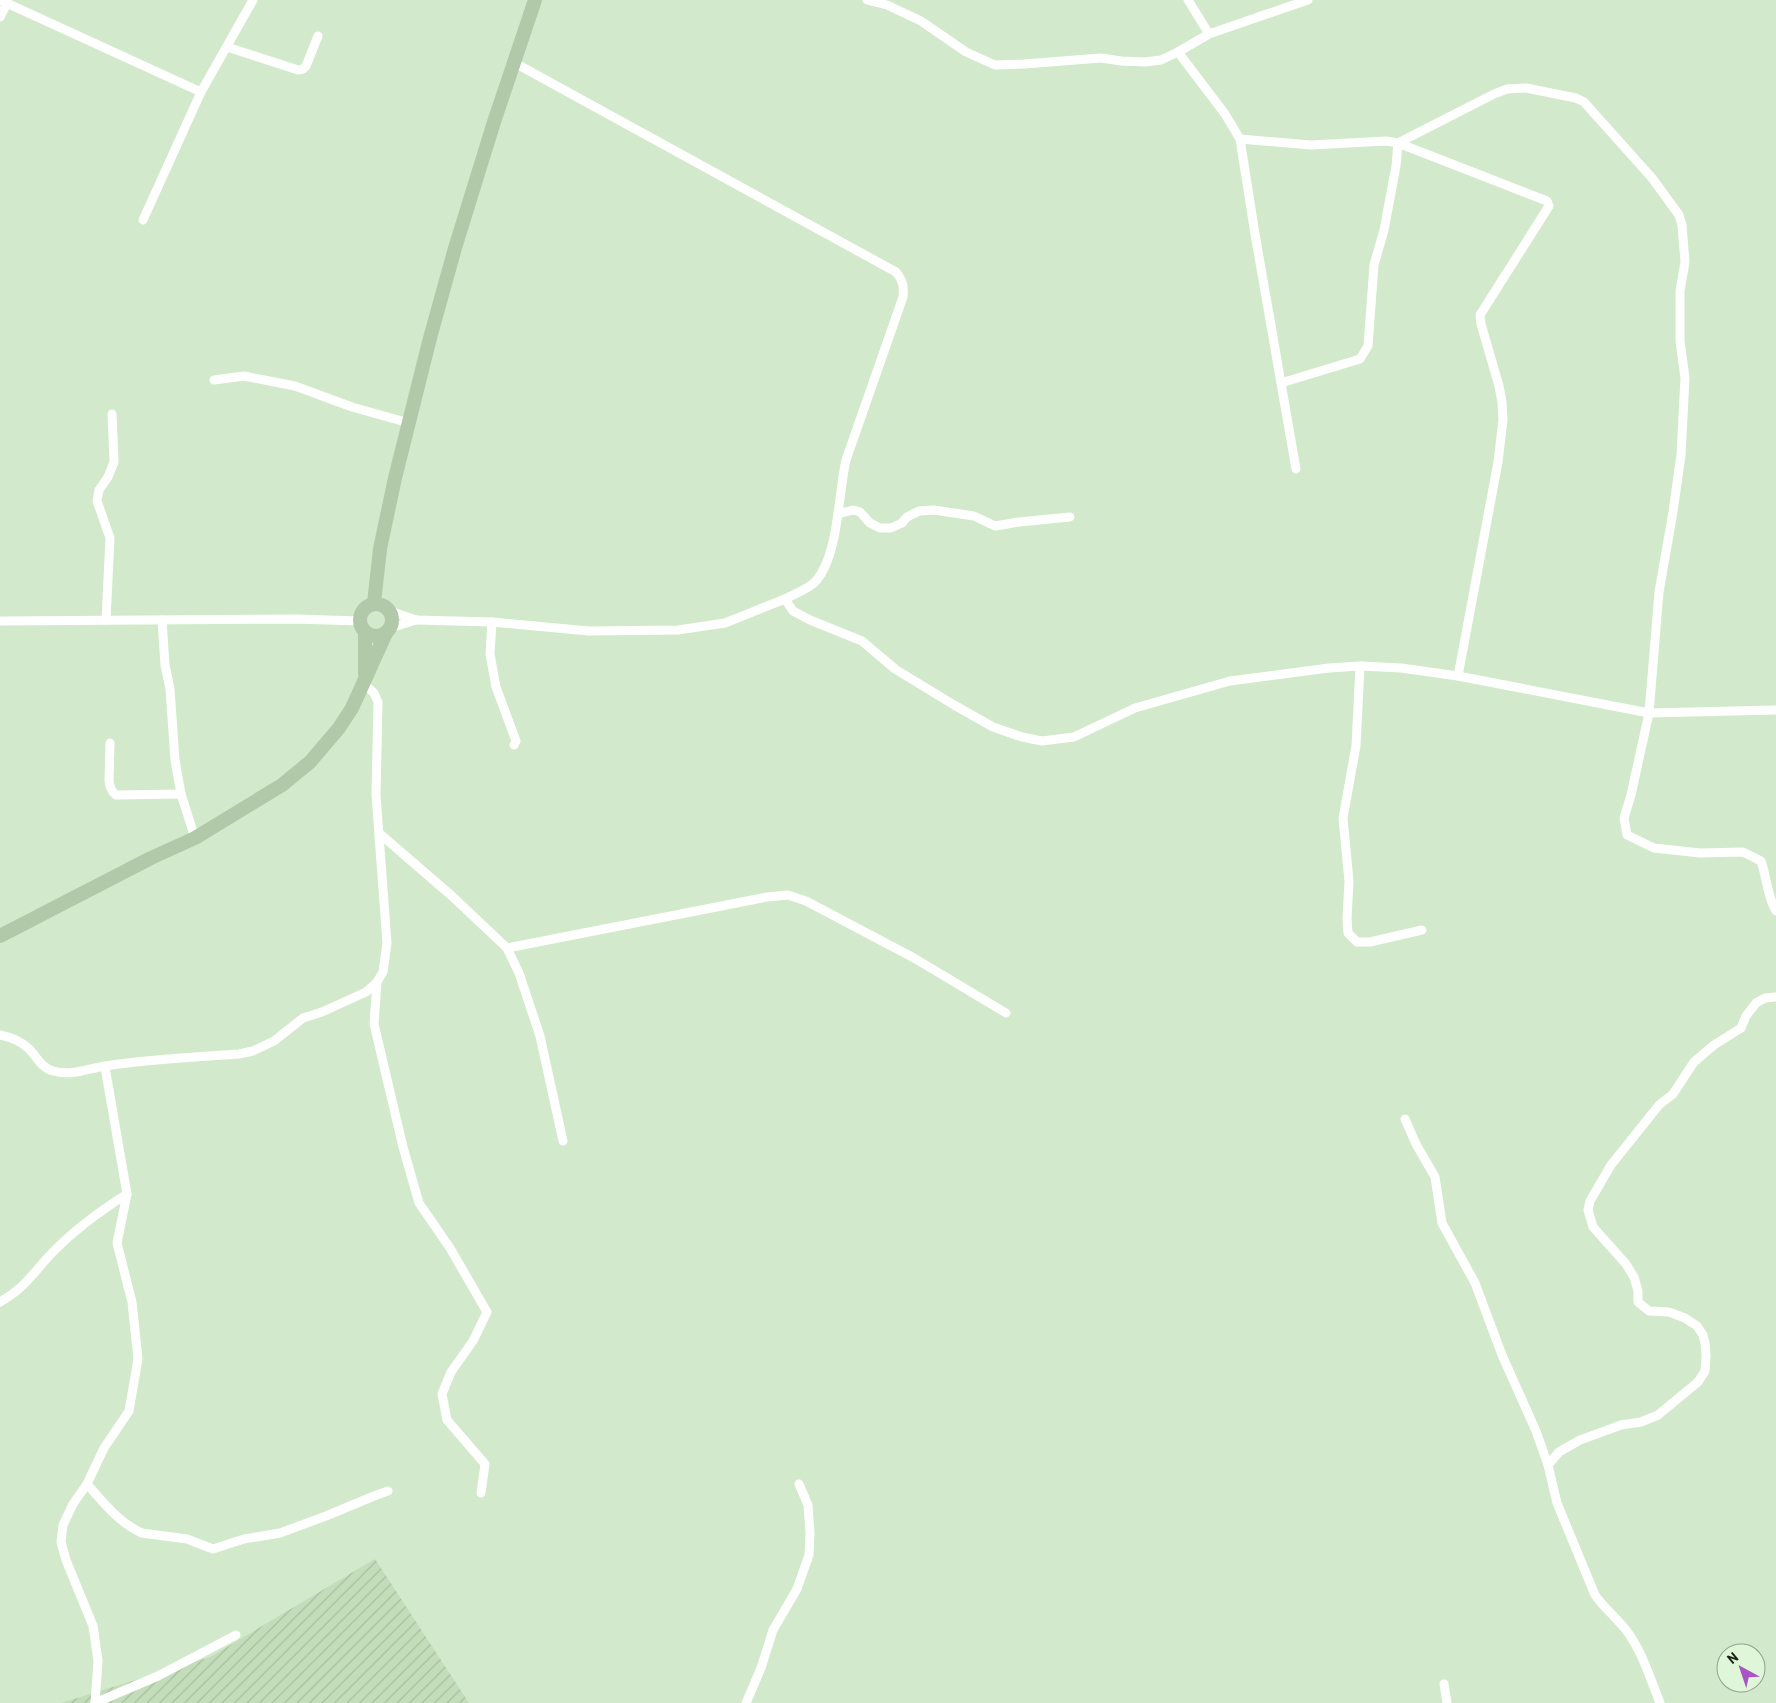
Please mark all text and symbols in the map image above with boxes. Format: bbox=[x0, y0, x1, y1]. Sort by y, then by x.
north arrow bbox=[1716, 1643, 1766, 1693]
text: N bbox=[1723, 1648, 1741, 1667]

